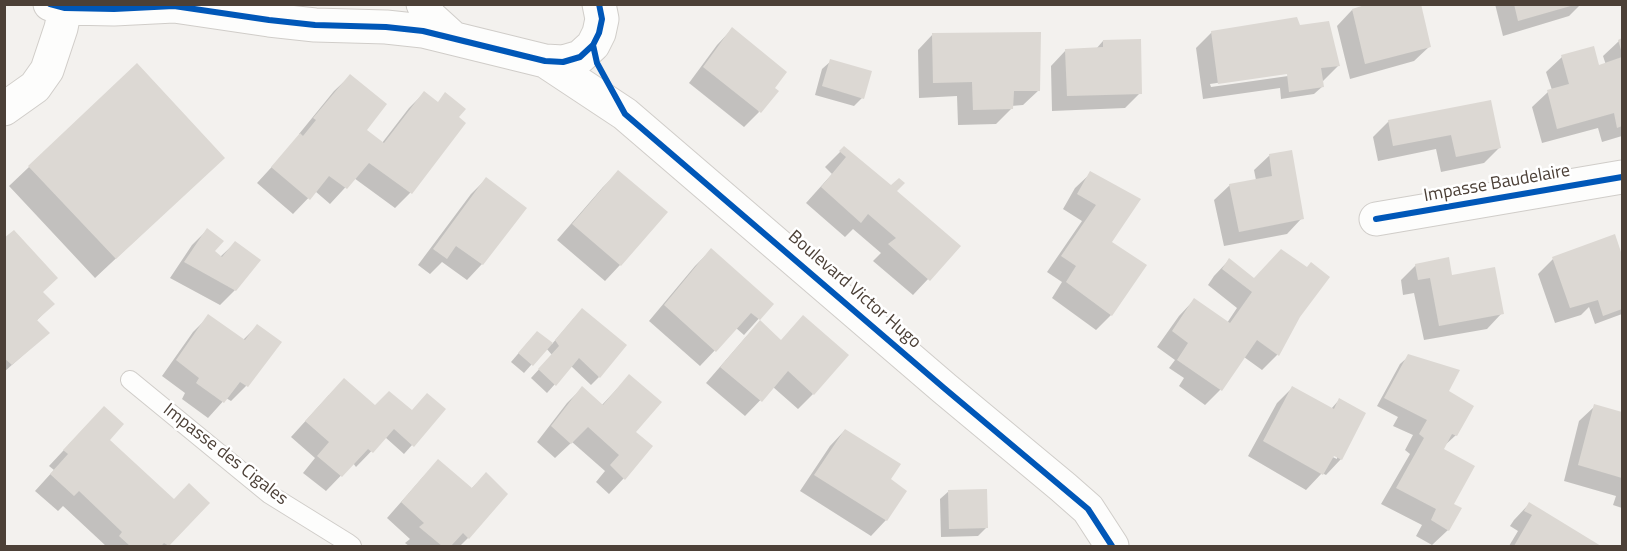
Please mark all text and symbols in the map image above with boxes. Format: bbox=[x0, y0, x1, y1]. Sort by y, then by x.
street label: Impasse Baudelaire bbox=[1422, 160, 1572, 208]
street label: Boulevard Victor Hugo bbox=[783, 226, 925, 354]
street label: Impasse des Cigales bbox=[158, 400, 292, 510]

